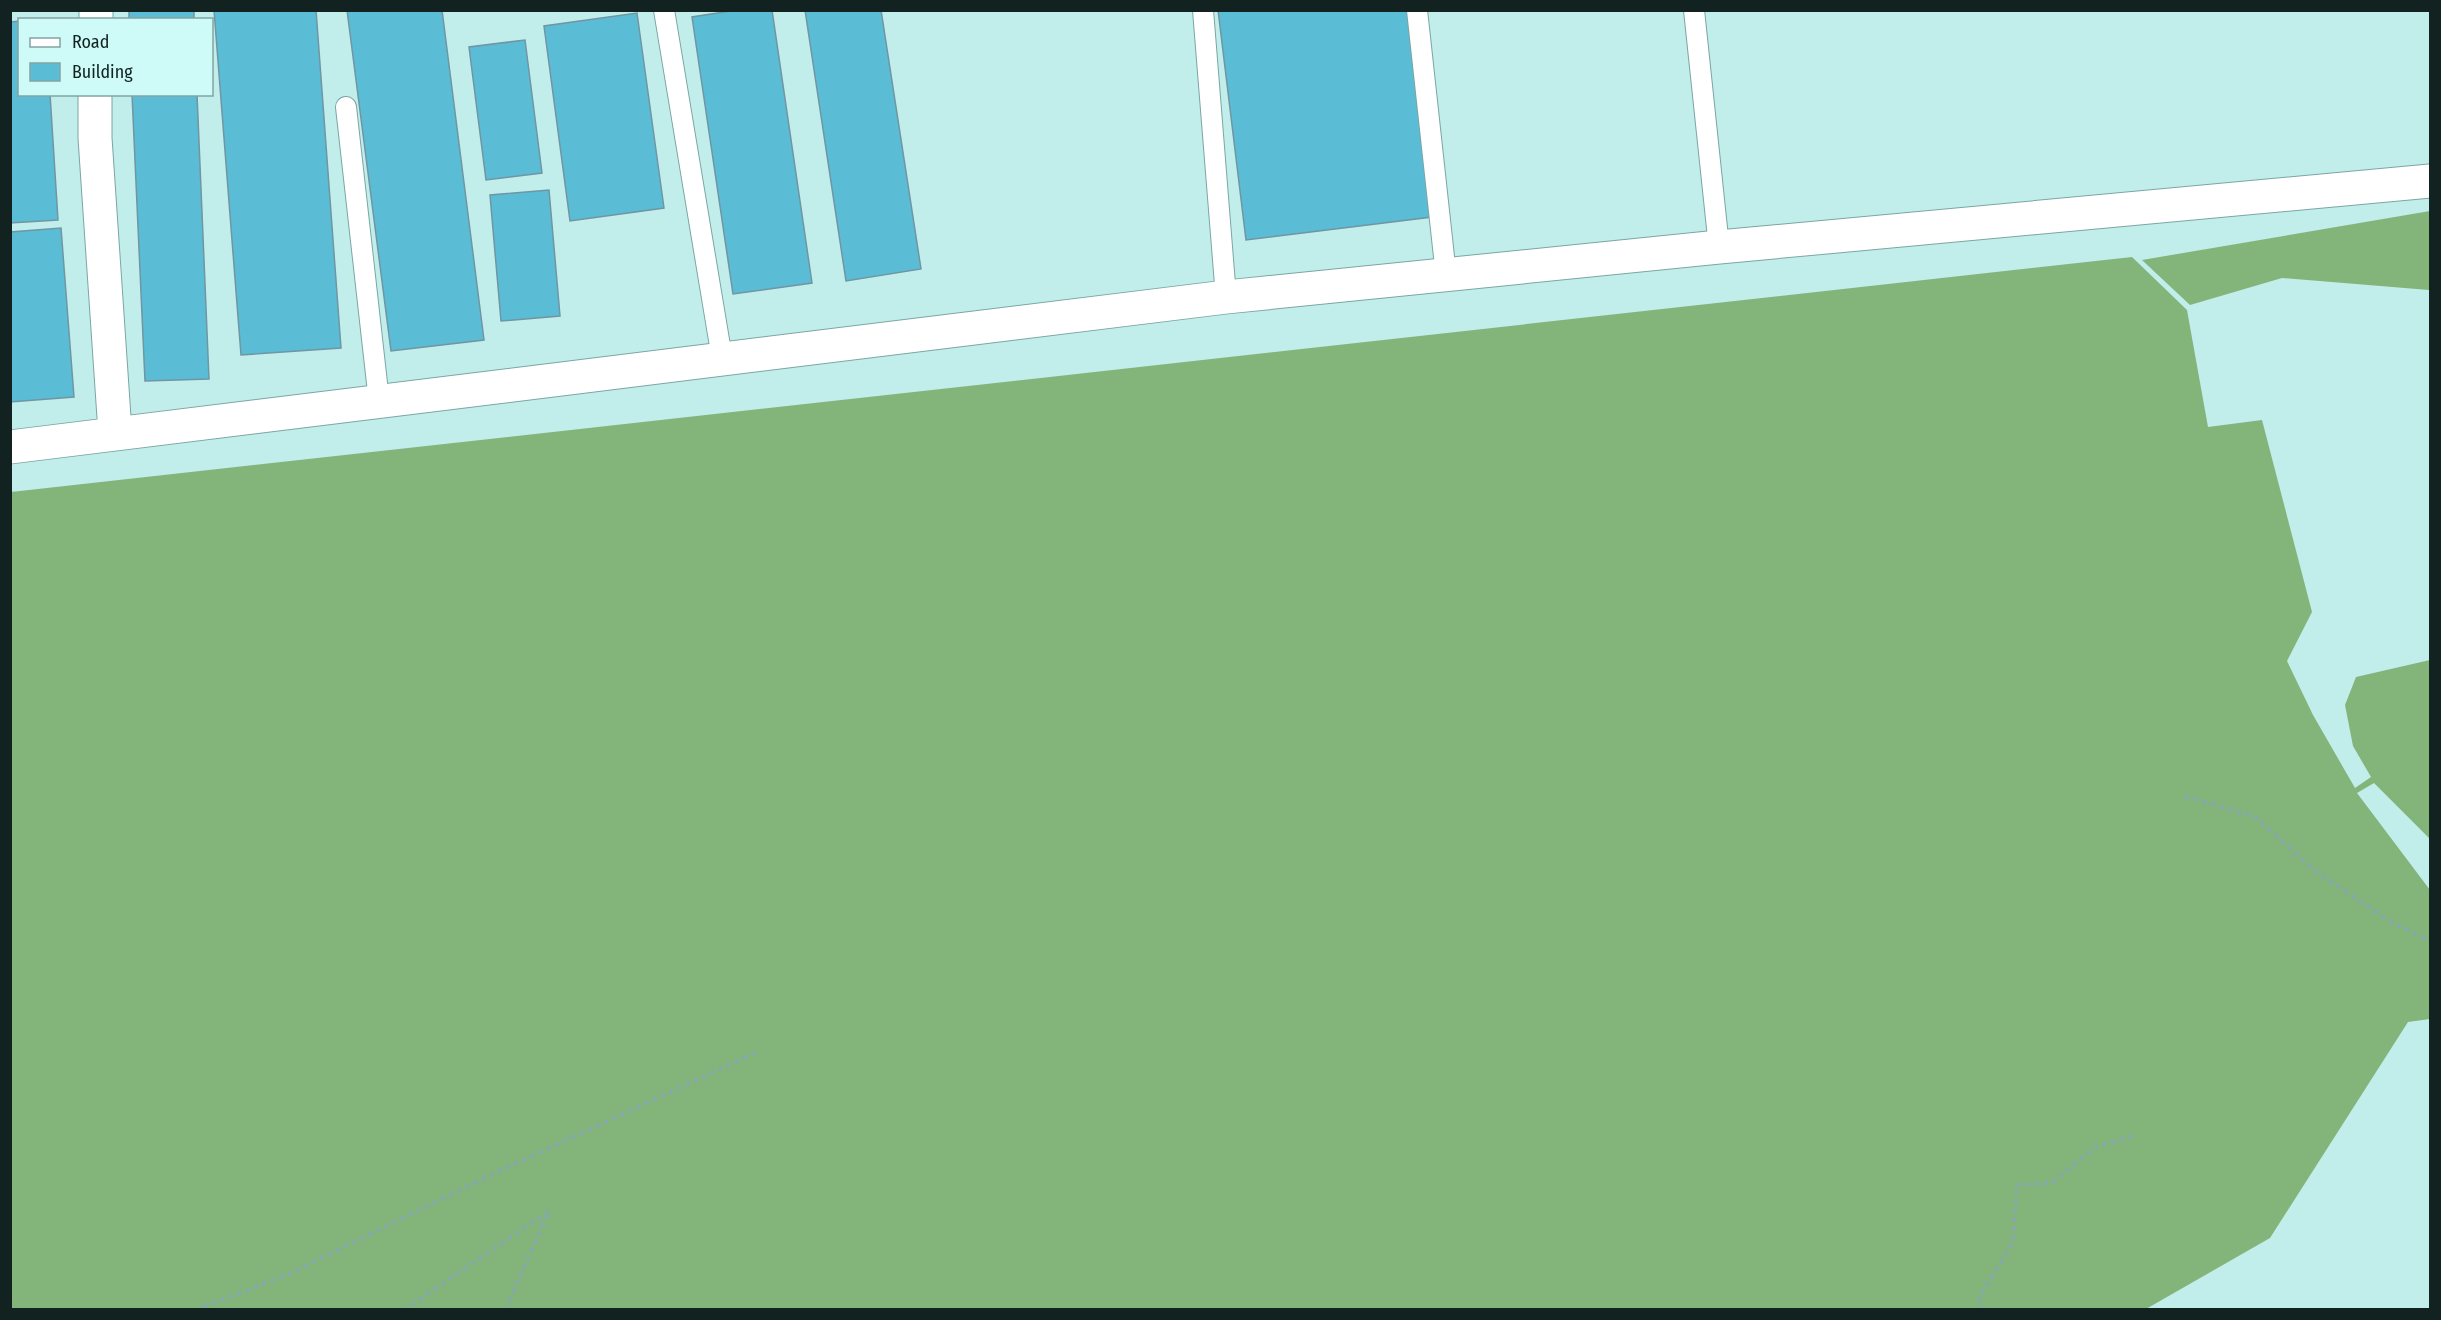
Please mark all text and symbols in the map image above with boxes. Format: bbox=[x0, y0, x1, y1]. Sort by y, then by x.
legend bbox=[18, 18, 213, 96]
text: Road bbox=[72, 31, 109, 53]
text: Building bbox=[72, 61, 133, 83]

